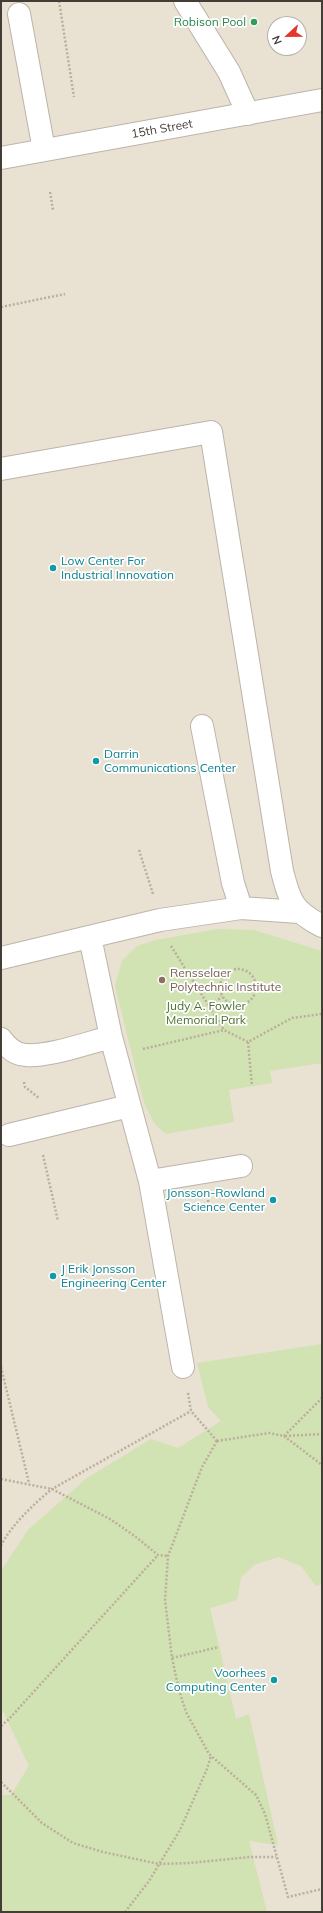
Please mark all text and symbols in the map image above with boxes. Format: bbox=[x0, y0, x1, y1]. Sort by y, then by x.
place label: Robison Pool bbox=[174, 15, 246, 29]
north arrow bbox=[267, 16, 307, 56]
marker: Robison Pool bbox=[249, 17, 259, 27]
text: N bbox=[269, 34, 285, 47]
street label: 15th Street bbox=[130, 117, 194, 141]
place label: Low Center For Industrial Innovation bbox=[61, 554, 174, 582]
marker: Low Center For Industrial Innovation bbox=[48, 563, 58, 573]
place label: Darrin Communications Center bbox=[104, 747, 236, 775]
marker: Darrin Communications Center bbox=[91, 756, 101, 766]
place label: Rensselaer Polytechnic Institute bbox=[170, 966, 281, 994]
marker: Rensselaer Polytechnic Institute bbox=[157, 975, 167, 985]
park label: Judy A. Fowler Memorial Park bbox=[166, 999, 246, 1027]
place label: Jonsson-Rowland Science Center bbox=[167, 1186, 265, 1214]
marker: Jonsson-Rowland Science Center bbox=[268, 1195, 278, 1205]
place label: J Erik Jonsson Engineering Center bbox=[61, 1262, 166, 1290]
marker: J Erik Jonsson Engineering Center bbox=[48, 1271, 58, 1281]
place label: Voorhees Computing Center bbox=[166, 1666, 266, 1694]
marker: Voorhees Computing Center bbox=[269, 1675, 279, 1685]

